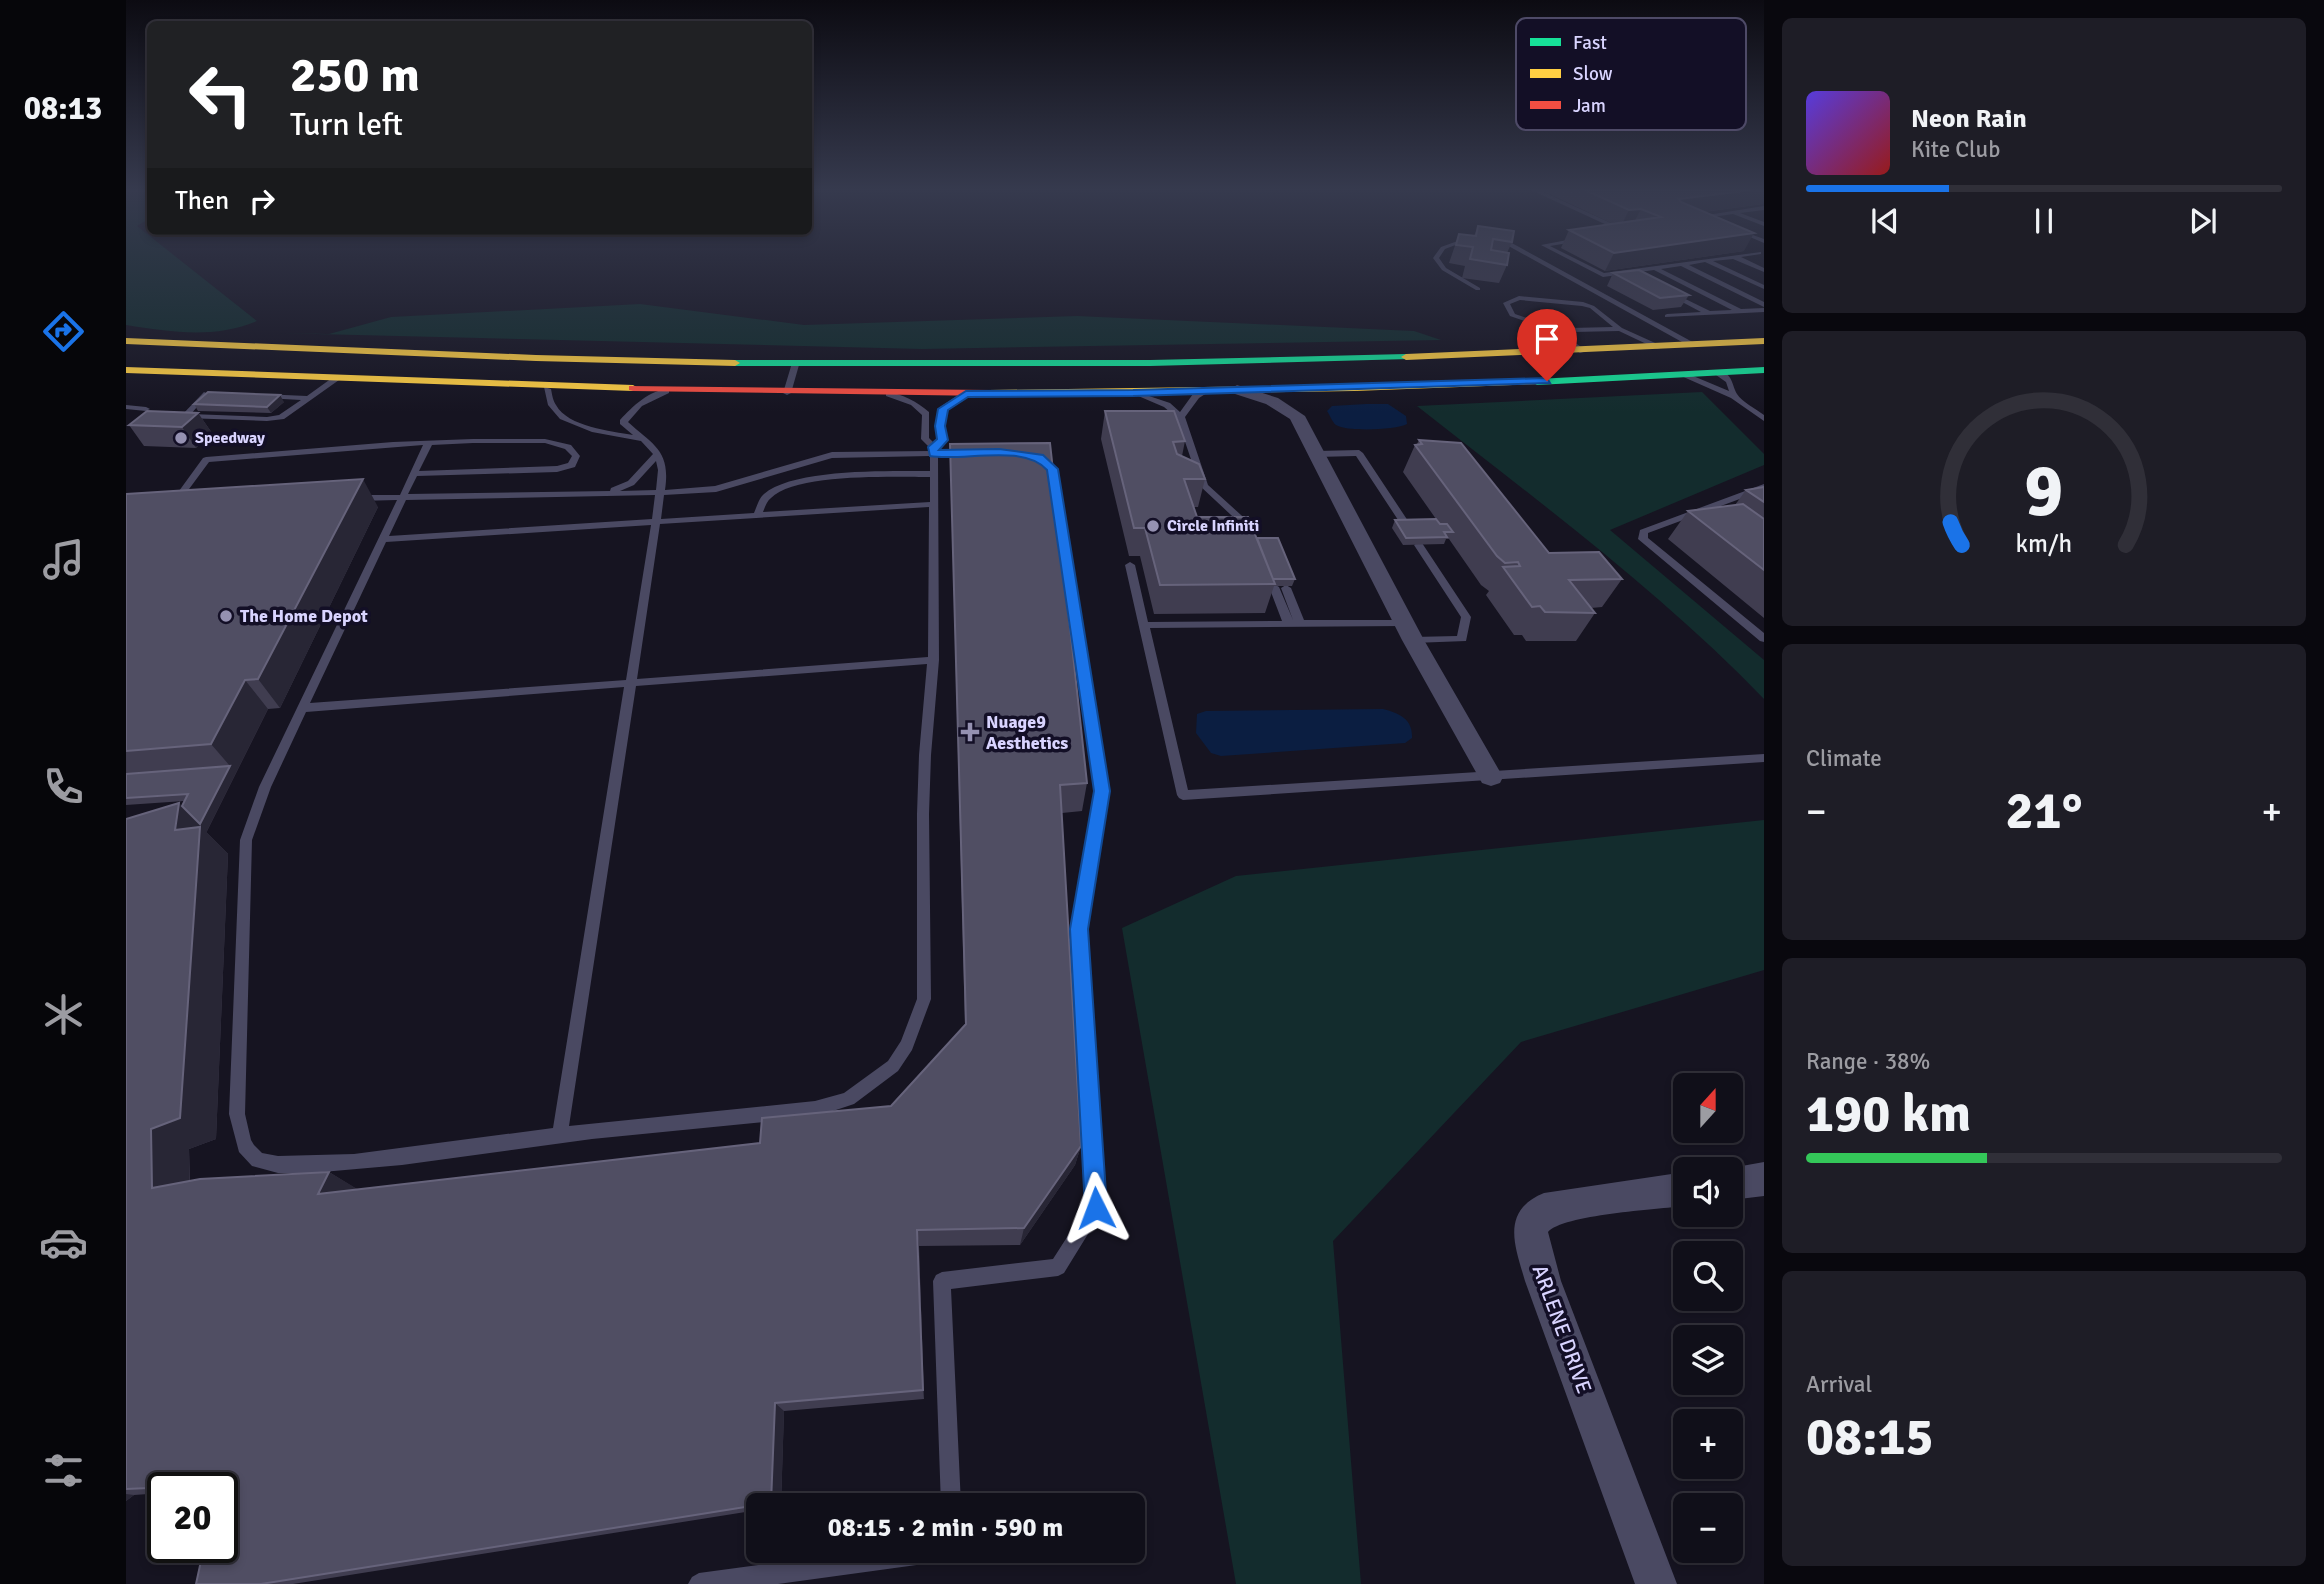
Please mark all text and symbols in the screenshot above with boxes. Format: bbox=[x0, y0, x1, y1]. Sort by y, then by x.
legend bbox=[1516, 18, 1746, 130]
text: Fast bbox=[1573, 31, 1607, 55]
text: 250 m bbox=[290, 45, 420, 105]
icon: left bbox=[175, 49, 266, 140]
text: Slow bbox=[1573, 62, 1613, 86]
text: 08:13 bbox=[24, 89, 102, 128]
text: Jam bbox=[1573, 94, 1606, 118]
text: Neon Rain bbox=[1911, 103, 2027, 135]
text: Turn left bbox=[290, 105, 403, 144]
text: Kite Club bbox=[1911, 135, 2000, 164]
icon: right bbox=[243, 182, 281, 220]
text: Then bbox=[175, 185, 229, 217]
icon: previous bbox=[1866, 202, 1904, 240]
icon: pause bbox=[2025, 202, 2063, 240]
icon: next bbox=[2184, 202, 2222, 240]
icon: directions bbox=[39, 307, 88, 356]
pin bbox=[1517, 309, 1577, 381]
icon: arrive bbox=[1528, 320, 1566, 358]
place label: Speedway bbox=[195, 428, 265, 448]
marker: Speedway bbox=[173, 430, 189, 446]
text: 9 bbox=[2024, 447, 2064, 536]
place label: Circle Infiniti bbox=[1167, 516, 1259, 536]
marker: Circle Infiniti bbox=[1145, 518, 1161, 534]
text: km/h bbox=[2016, 528, 2072, 559]
icon: music bbox=[39, 535, 88, 584]
place label: The Home Depot bbox=[240, 605, 368, 627]
marker: The Home Depot bbox=[218, 608, 234, 624]
place label: Nuage9 Aesthetics bbox=[986, 711, 1068, 754]
marker: Nuage9 Aesthetics bbox=[960, 722, 980, 742]
text: Climate bbox=[1806, 744, 1882, 773]
icon: phone bbox=[39, 762, 88, 811]
text: 21° bbox=[2006, 779, 2082, 843]
text: − bbox=[1806, 788, 1827, 835]
text: + bbox=[2261, 788, 2282, 835]
icon: climate bbox=[39, 990, 88, 1039]
text: Range · 38% bbox=[1806, 1047, 1930, 1076]
north arrow bbox=[1673, 1073, 1743, 1143]
map controls bbox=[1673, 1073, 1743, 1563]
text: 190 km bbox=[1806, 1082, 1971, 1146]
button: sound bbox=[1673, 1157, 1743, 1227]
position arrow bbox=[1059, 1171, 1133, 1245]
icon: car bbox=[39, 1218, 88, 1267]
button: search bbox=[1673, 1241, 1743, 1311]
street label: ARLENE DRIVE bbox=[1527, 1261, 1597, 1397]
button: layers bbox=[1673, 1325, 1743, 1395]
text: Arrival bbox=[1806, 1370, 1872, 1399]
text: 08:15 bbox=[1806, 1405, 1934, 1469]
button: + bbox=[1673, 1409, 1743, 1479]
icon: filters bbox=[39, 1446, 88, 1495]
speed limit sign: 20 bbox=[147, 1472, 238, 1563]
button: − bbox=[1673, 1493, 1743, 1563]
text: 08:15 · 2 min · 590 m bbox=[828, 1512, 1063, 1544]

